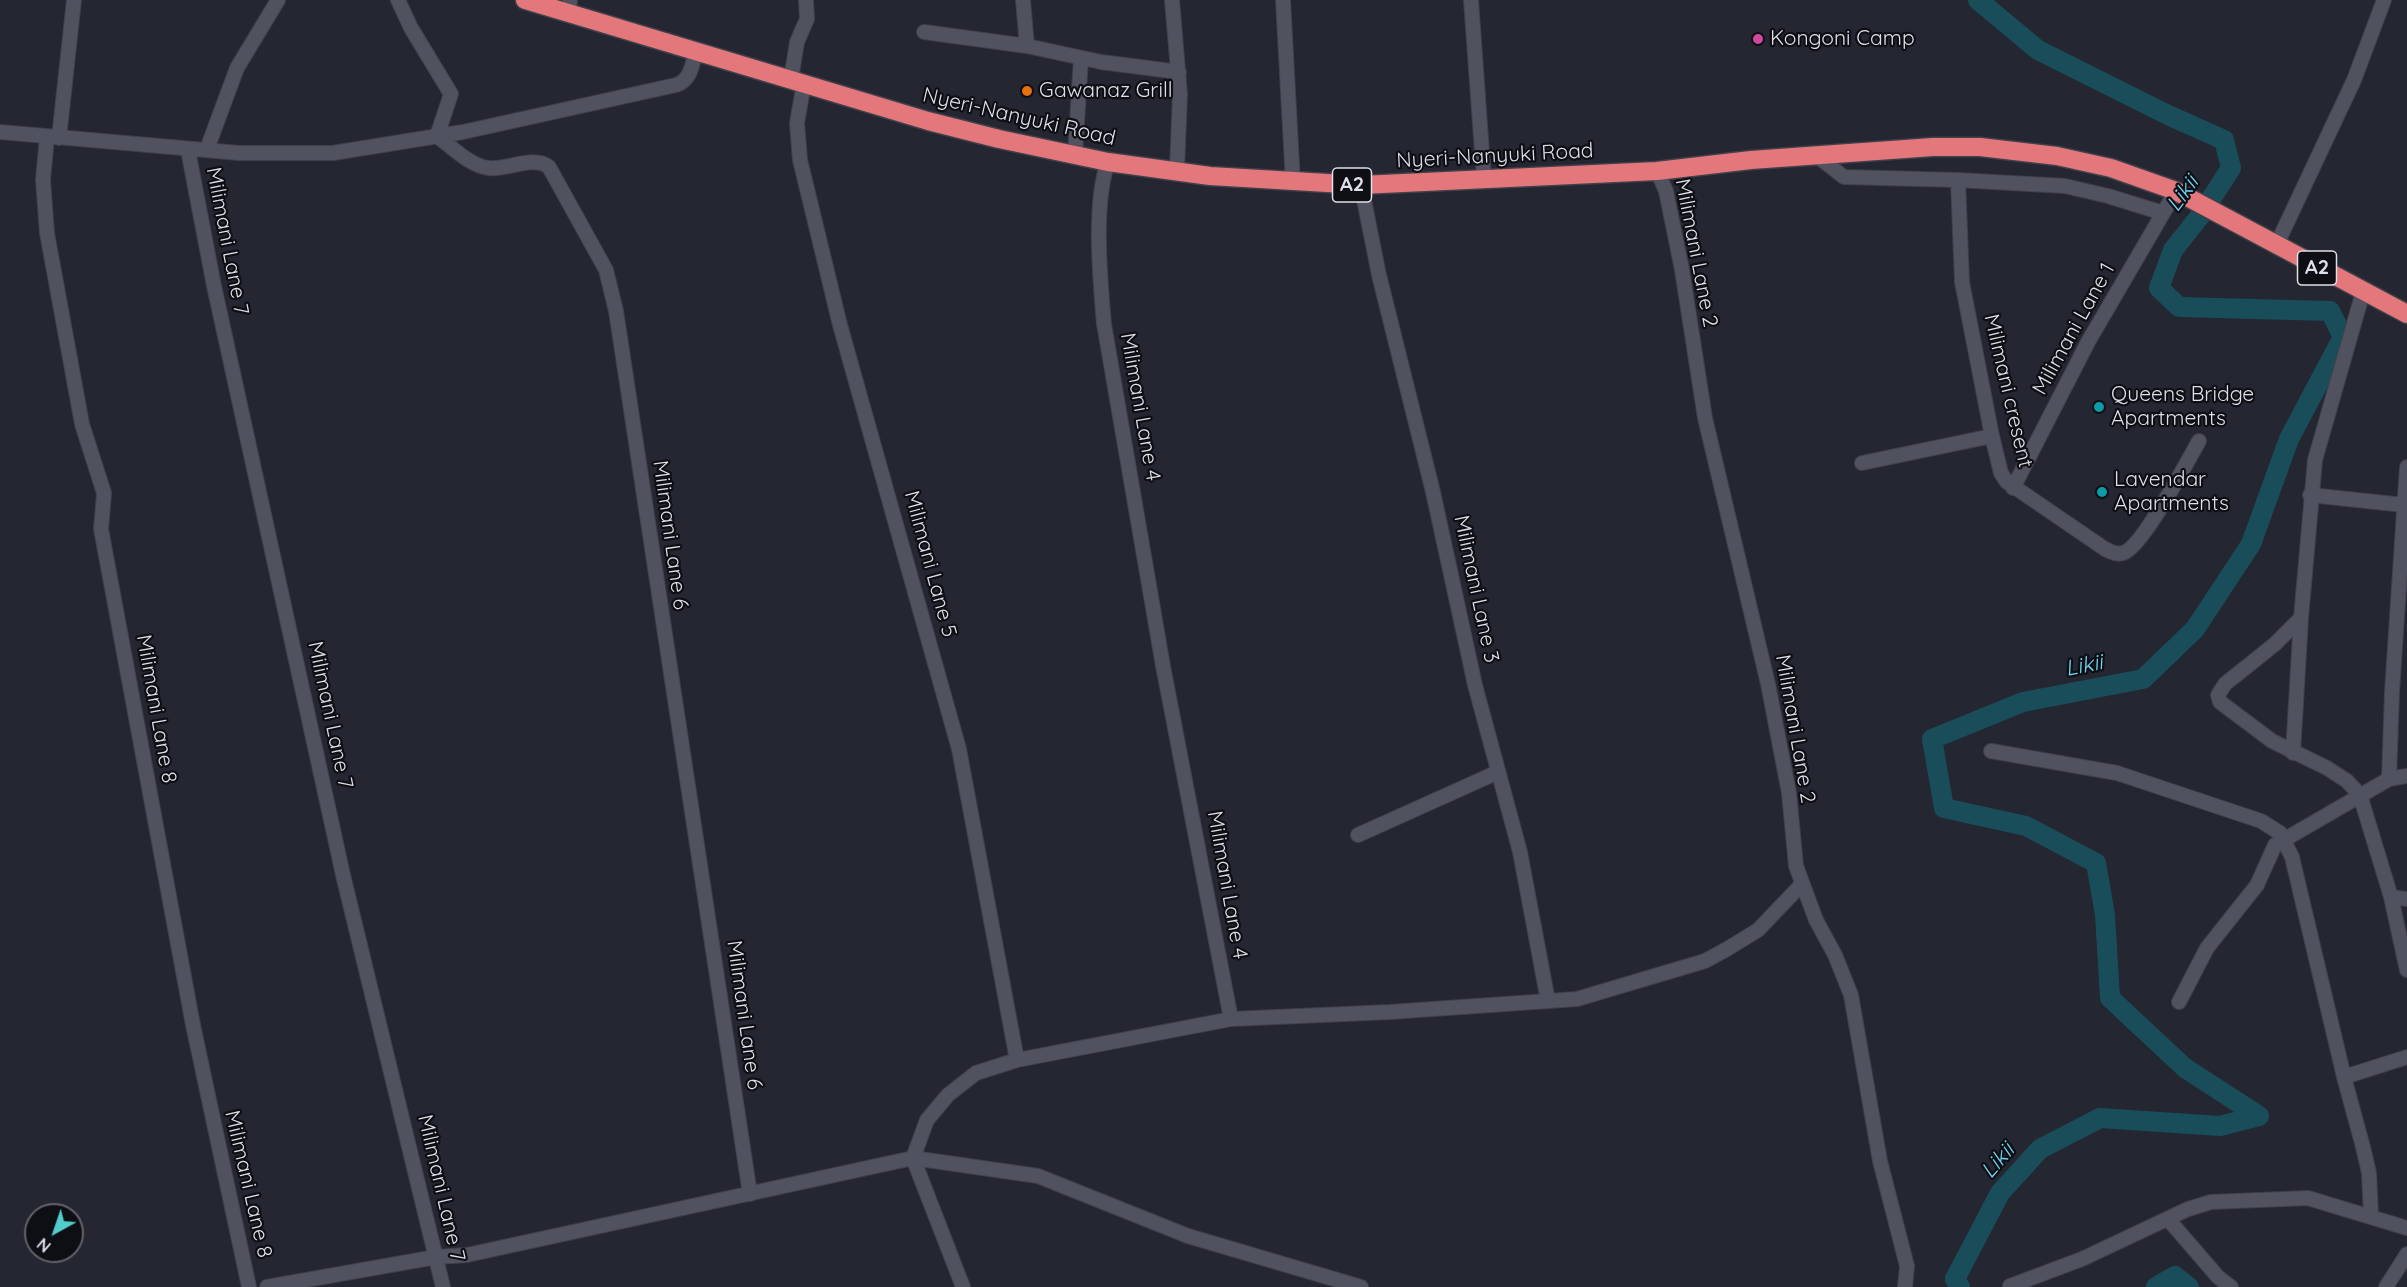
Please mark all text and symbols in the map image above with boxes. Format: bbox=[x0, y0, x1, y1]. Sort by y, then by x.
place label: Kongoni Camp bbox=[1770, 26, 1915, 52]
marker: Kongoni Camp bbox=[1751, 32, 1765, 46]
place label: Gawanaz Grill bbox=[1039, 78, 1173, 104]
street label: Nyeri-Nanyuki Road bbox=[920, 83, 1118, 151]
marker: Gawanaz Grill bbox=[1020, 84, 1034, 98]
street label: Nyeri-Nanyuki Road bbox=[1396, 138, 1594, 174]
street label: Milimani Lane 7 bbox=[200, 165, 254, 317]
road number: A2 bbox=[1332, 168, 1372, 202]
water label: Likii bbox=[2161, 171, 2205, 217]
street label: Milimani Lane 2 bbox=[1669, 177, 1723, 329]
road number: A2 bbox=[2298, 251, 2336, 285]
street label: Milimani Lane 1 bbox=[2027, 259, 2121, 399]
street label: Milimani cresent bbox=[1978, 312, 2038, 470]
street label: Milimani Lane 4 bbox=[1115, 331, 1165, 483]
place label: Queens Bridge Apartments bbox=[2111, 382, 2254, 432]
marker: Queens Bridge Apartments bbox=[2092, 400, 2106, 414]
street label: Milimani Lane 6 bbox=[647, 459, 693, 611]
place label: Lavendar Apartments bbox=[2114, 467, 2229, 517]
marker: Lavendar Apartments bbox=[2095, 485, 2109, 499]
street label: Milimani Lane 5 bbox=[898, 488, 962, 640]
street label: Milimani Lane 3 bbox=[1448, 513, 1504, 665]
street label: Milimani Lane 8 bbox=[131, 633, 181, 785]
street label: Milimani Lane 7 bbox=[302, 639, 358, 791]
water label: Likii bbox=[2063, 649, 2105, 683]
street label: Milimani Lane 2 bbox=[1770, 653, 1820, 805]
street label: Milimani Lane 4 bbox=[1202, 809, 1252, 961]
street label: Milimani Lane 6 bbox=[721, 939, 767, 1091]
street label: Milimani Lane 8 bbox=[219, 1108, 277, 1260]
street label: Milimani Lane 7 bbox=[412, 1112, 470, 1264]
water label: Likii bbox=[1976, 1138, 2020, 1184]
north arrow bbox=[24, 1203, 84, 1263]
text: N bbox=[33, 1234, 55, 1257]

